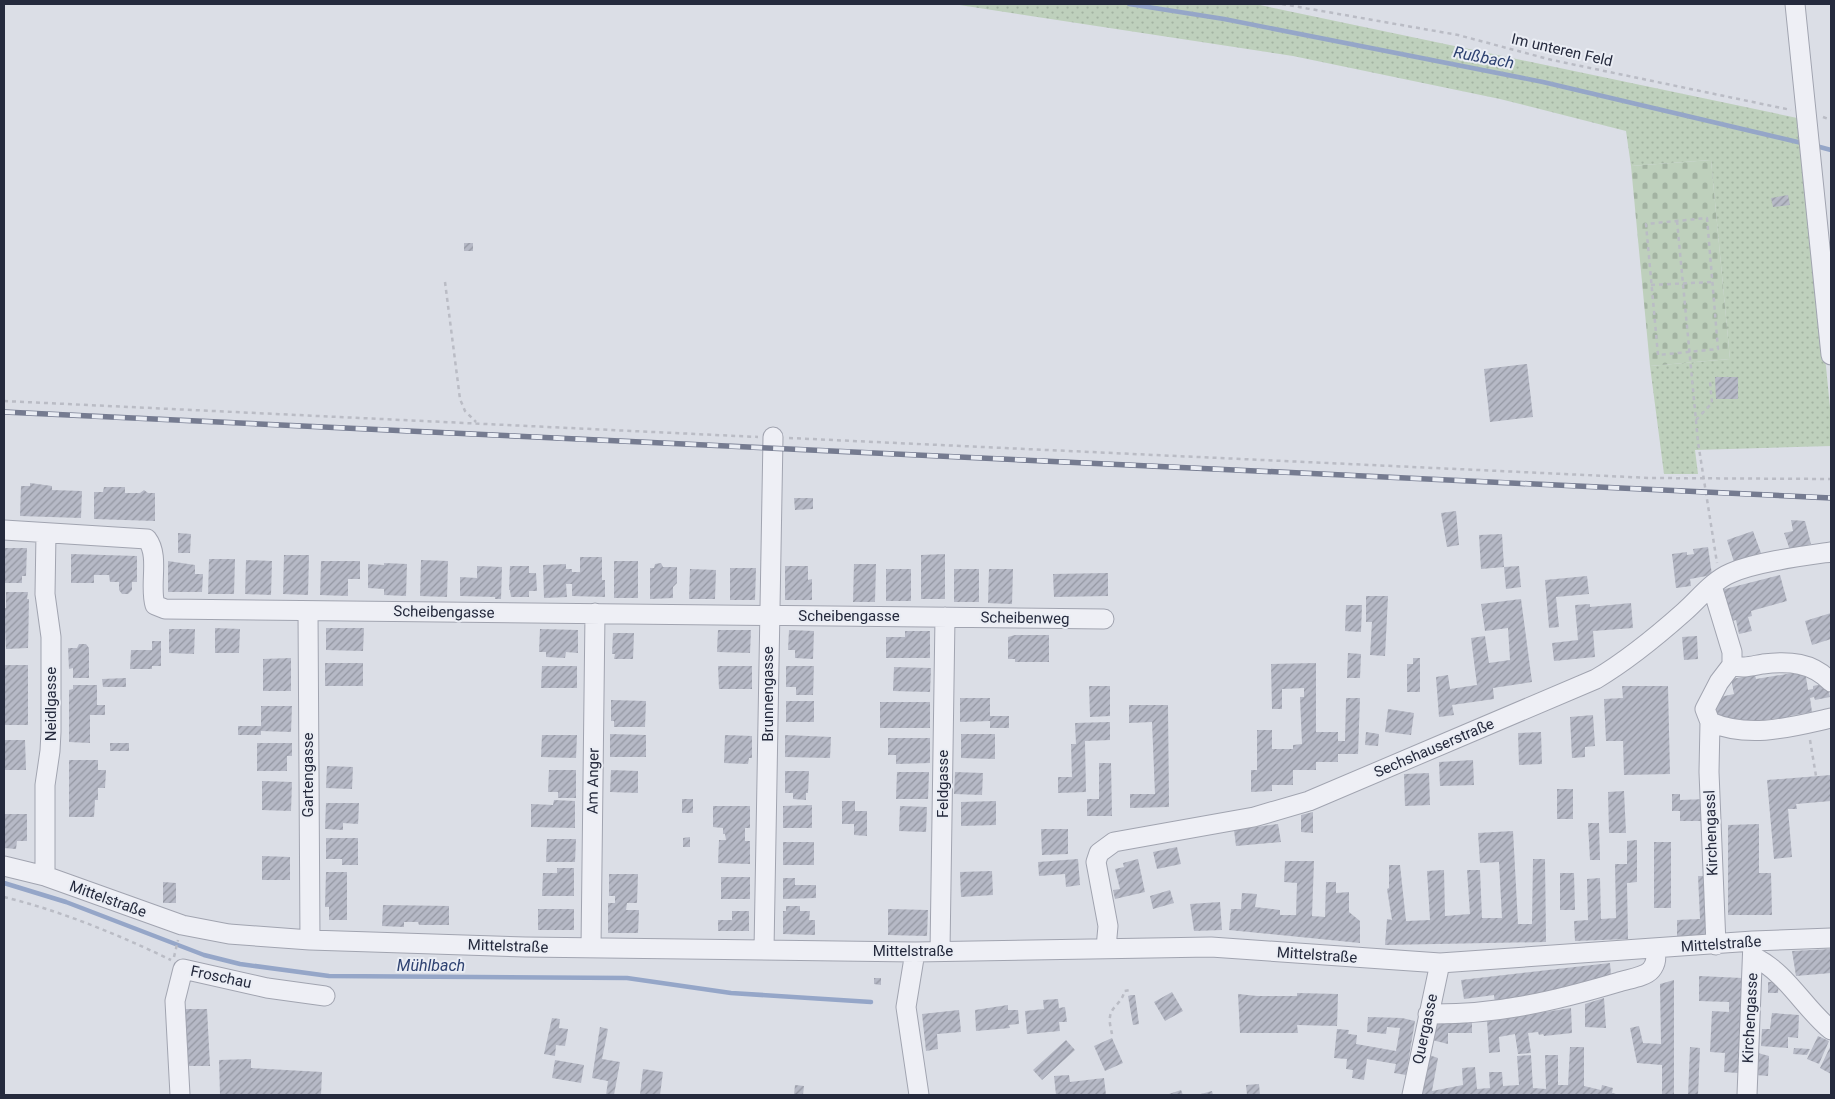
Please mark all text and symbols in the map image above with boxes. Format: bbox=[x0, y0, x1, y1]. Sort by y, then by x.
street label: Im unteren Feld bbox=[1510, 30, 1614, 70]
water label: Rußbach bbox=[1452, 42, 1516, 73]
street label: Scheibengasse bbox=[393, 602, 495, 622]
street label: Scheibengasse bbox=[798, 607, 900, 625]
street label: Scheibenweg bbox=[980, 608, 1070, 628]
street label: Brunnengasse bbox=[759, 646, 777, 742]
street label: Neidlgasse bbox=[42, 667, 60, 741]
street label: Sechshauserstraße bbox=[1371, 715, 1497, 781]
street label: Gartengasse bbox=[299, 732, 317, 818]
street label: Am Anger bbox=[583, 748, 603, 814]
street label: Feldgasse bbox=[934, 750, 952, 818]
street label: Kirchengassl bbox=[1701, 790, 1721, 876]
street label: Mittelstraße bbox=[67, 877, 149, 921]
street label: Mittelstraße bbox=[1680, 932, 1762, 956]
street label: Mittelstraße bbox=[467, 936, 549, 956]
street label: Mittelstraße bbox=[873, 942, 953, 960]
street label: Mittelstraße bbox=[1276, 943, 1358, 967]
water label: Mühlbach bbox=[397, 956, 465, 975]
street label: Froschau bbox=[189, 962, 253, 992]
street label: Kirchengasse bbox=[1739, 972, 1761, 1064]
street label: Quergasse bbox=[1409, 992, 1441, 1066]

